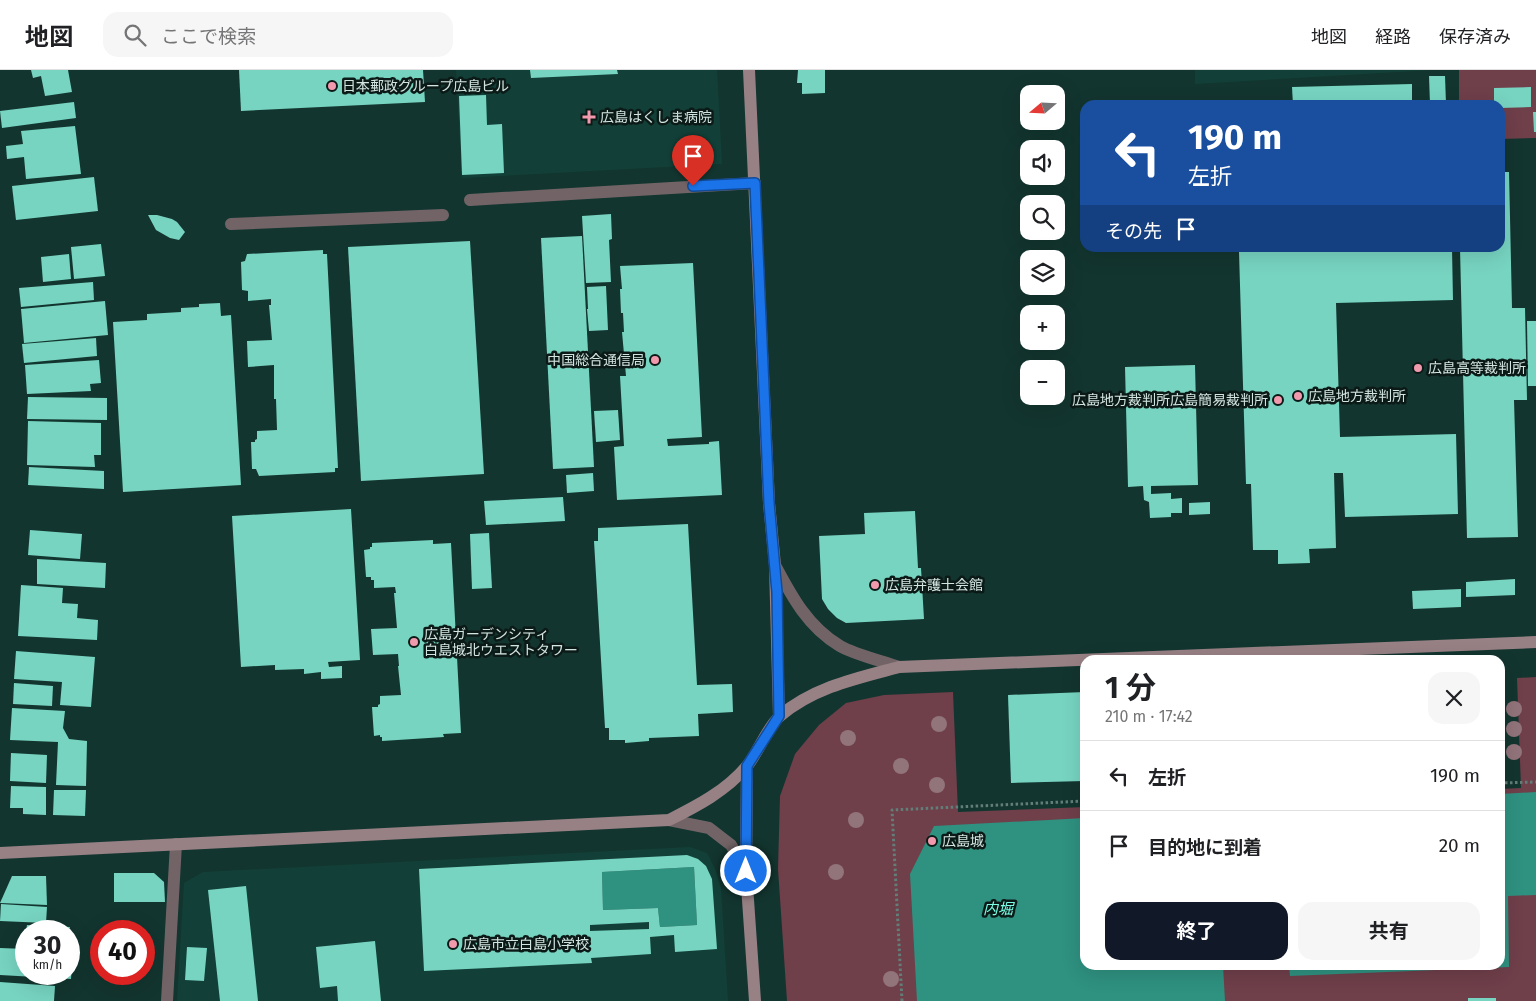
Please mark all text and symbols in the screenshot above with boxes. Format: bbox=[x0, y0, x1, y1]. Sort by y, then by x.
search box bbox=[103, 12, 453, 57]
icon: search bbox=[121, 21, 149, 49]
text: 地図 bbox=[25, 23, 73, 51]
text: ここで検索 bbox=[161, 25, 256, 48]
text: 地図 bbox=[1311, 26, 1347, 48]
text: 経路 bbox=[1375, 26, 1411, 48]
text: 保存済み bbox=[1439, 26, 1511, 48]
place label: 日本郵政グループ広島ビル bbox=[342, 78, 509, 95]
marker: 日本郵政グループ広島ビル bbox=[326, 80, 338, 92]
north arrow bbox=[1020, 85, 1065, 130]
map controls bbox=[1020, 85, 1065, 405]
place label: 広島はくしま病院 bbox=[600, 109, 712, 126]
marker: 広島はくしま病院 bbox=[582, 110, 596, 124]
text: 190 m bbox=[1188, 116, 1282, 158]
icon: left bbox=[1105, 120, 1170, 185]
pin bbox=[672, 135, 714, 186]
button: sound bbox=[1020, 140, 1065, 185]
icon: arrive bbox=[679, 142, 707, 170]
text: 左折 bbox=[1188, 163, 1232, 190]
button: search bbox=[1020, 195, 1065, 240]
icon: arrive bbox=[1172, 215, 1200, 243]
text: その先 bbox=[1105, 220, 1162, 243]
button: layers bbox=[1020, 250, 1065, 295]
button: + bbox=[1020, 305, 1065, 350]
place label: 中国総合通信局 bbox=[547, 352, 645, 369]
marker: 中国総合通信局 bbox=[649, 354, 661, 366]
button: − bbox=[1020, 360, 1065, 405]
place label: 広島高等裁判所 bbox=[1428, 360, 1526, 377]
marker: 広島高等裁判所 bbox=[1412, 362, 1424, 374]
place label: 広島地方裁判所 bbox=[1308, 388, 1406, 405]
marker: 広島地方裁判所 bbox=[1292, 390, 1304, 402]
place label: 広島地方裁判所広島簡易裁判所 bbox=[1072, 392, 1268, 409]
marker: 広島地方裁判所広島簡易裁判所 bbox=[1272, 394, 1284, 406]
place label: 広島弁護士会館 bbox=[885, 577, 983, 594]
marker: 広島弁護士会館 bbox=[869, 579, 881, 591]
place label: 広島ガーデンシティ 白島城北ウエストタワー bbox=[424, 626, 578, 659]
marker: 広島ガーデンシティ 白島城北ウエストタワー bbox=[408, 636, 420, 648]
text: 1 分 bbox=[1105, 670, 1156, 706]
button: close bbox=[1428, 672, 1480, 724]
text: 210 m · 17:42 bbox=[1105, 707, 1193, 726]
icon: left bbox=[1105, 762, 1133, 790]
text: 190 m bbox=[1430, 764, 1480, 787]
text: 左折 bbox=[1148, 766, 1186, 789]
icon: arrive bbox=[1105, 832, 1133, 860]
place label: 広島城 bbox=[942, 833, 984, 850]
text: 20 m bbox=[1439, 834, 1480, 857]
marker: 広島城 bbox=[926, 835, 938, 847]
text: 目的地に到着 bbox=[1148, 836, 1262, 859]
position arrow bbox=[719, 844, 771, 896]
water label: 内堀 bbox=[983, 900, 1015, 918]
button: 終了 bbox=[1105, 902, 1288, 960]
button: 共有 bbox=[1298, 902, 1480, 960]
speed limit sign: 40 bbox=[90, 920, 155, 985]
text: 30 bbox=[34, 931, 61, 961]
place label: 広島市立白島小学校 bbox=[463, 936, 589, 953]
marker: 広島市立白島小学校 bbox=[447, 938, 459, 950]
text: km/h bbox=[33, 958, 62, 972]

